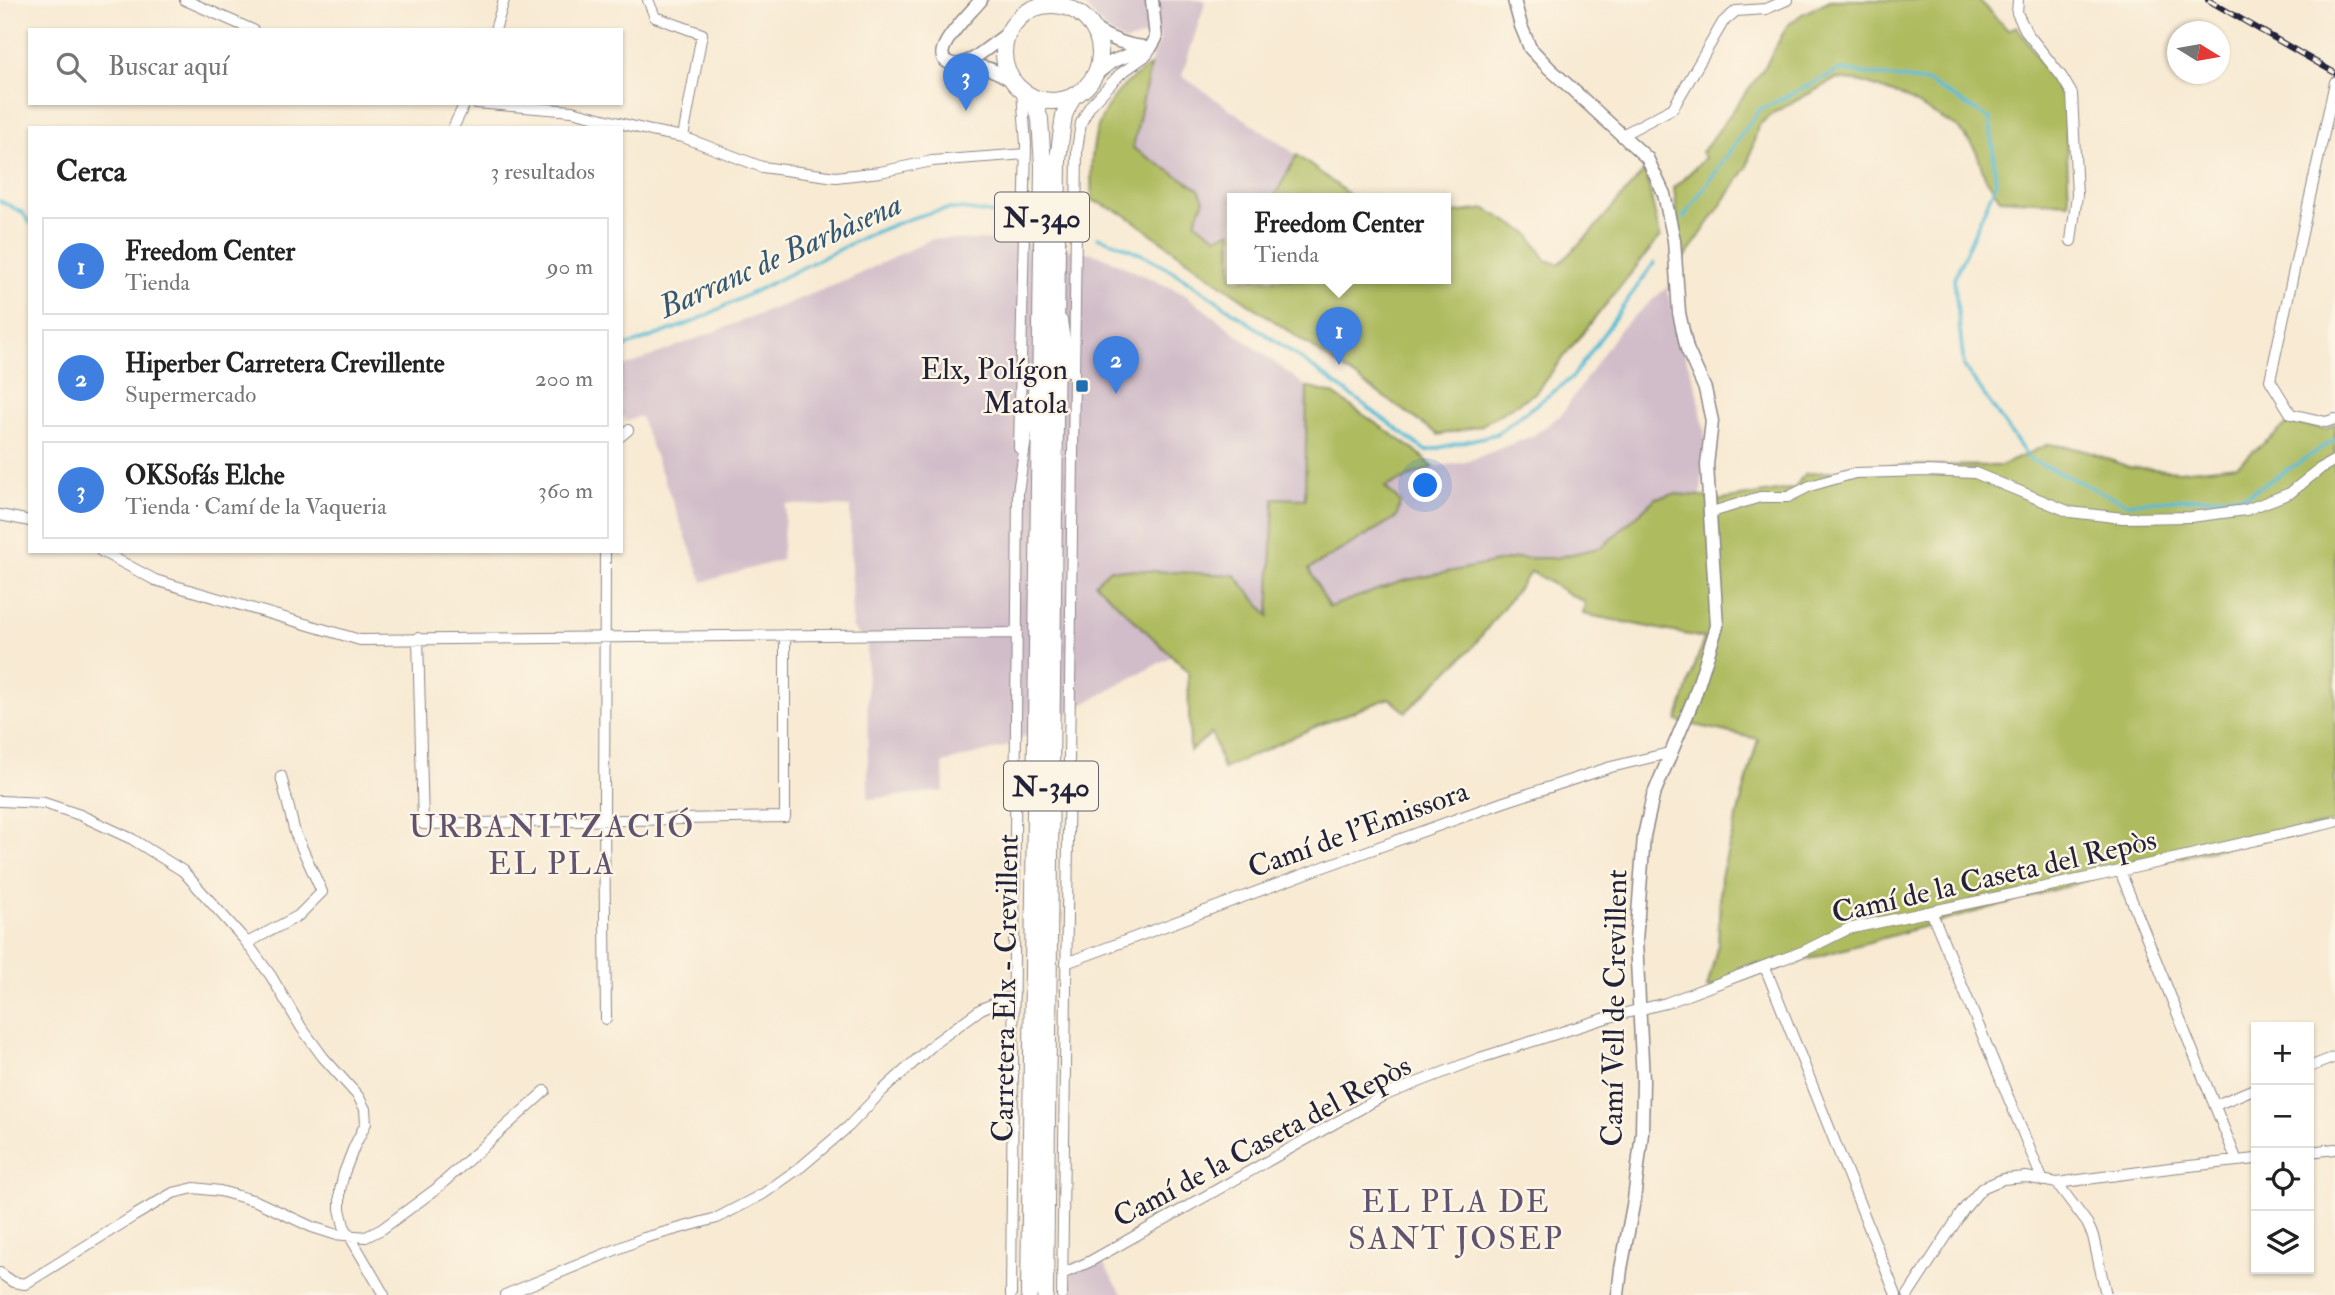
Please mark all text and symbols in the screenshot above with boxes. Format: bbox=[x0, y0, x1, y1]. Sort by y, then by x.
north arrow bbox=[2167, 21, 2230, 84]
search box bbox=[28, 28, 623, 105]
icon: search bbox=[52, 48, 90, 86]
text: Buscar aquí bbox=[108, 51, 228, 83]
pin: 3 bbox=[943, 53, 989, 111]
text: Cerca bbox=[56, 153, 126, 190]
text: 3 resultados bbox=[491, 157, 595, 186]
water label: Barranc de Barbàsena bbox=[651, 184, 908, 328]
road number: N-340 bbox=[995, 192, 1089, 242]
popup bbox=[1227, 193, 1451, 284]
text: Freedom Center bbox=[1254, 208, 1424, 240]
text: Freedom Center bbox=[125, 236, 295, 268]
text: Tienda bbox=[1254, 240, 1319, 269]
text: 1 bbox=[77, 252, 85, 281]
text: 90 m bbox=[547, 252, 593, 281]
text: Tienda bbox=[125, 268, 190, 297]
pin: 1 bbox=[1316, 307, 1362, 365]
pin: 2 bbox=[1093, 336, 1139, 394]
text: Hiperber Carretera Crevillente bbox=[125, 348, 445, 380]
place label: Elx, Polígon Matola bbox=[921, 351, 1069, 422]
text: 2 bbox=[75, 364, 87, 393]
text: 200 m bbox=[535, 364, 593, 393]
marker: Elx, Polígon Matola bbox=[1074, 378, 1090, 394]
text: Supermercado bbox=[125, 380, 256, 409]
text: OKSofás Elche bbox=[125, 460, 285, 492]
your location bbox=[1408, 468, 1442, 502]
text: 3 bbox=[77, 476, 85, 505]
text: 360 m bbox=[538, 476, 593, 505]
text: Tienda · Camí de la Vaqueria bbox=[125, 492, 387, 521]
road number: N-340 bbox=[1004, 762, 1098, 810]
street label: Camí de l'Emissora bbox=[1243, 772, 1474, 887]
district label: URBANITZACIÓ EL PLA bbox=[409, 807, 695, 884]
street label: Camí de la Caseta del Repòs bbox=[1828, 821, 2160, 932]
street label: Carretera Elx - Crevillent bbox=[984, 833, 1027, 1142]
street label: Camí Vell de Crevillent bbox=[1594, 869, 1635, 1147]
map controls bbox=[2251, 1022, 2314, 1274]
button: + bbox=[2251, 1022, 2314, 1085]
street label: Camí de la Caseta del Repòs bbox=[1107, 1047, 1418, 1236]
button: − bbox=[2251, 1085, 2314, 1148]
button: locate bbox=[2251, 1148, 2314, 1211]
district label: EL PLA DE SANT JOSEP bbox=[1348, 1182, 1564, 1259]
button: layers bbox=[2251, 1211, 2314, 1274]

